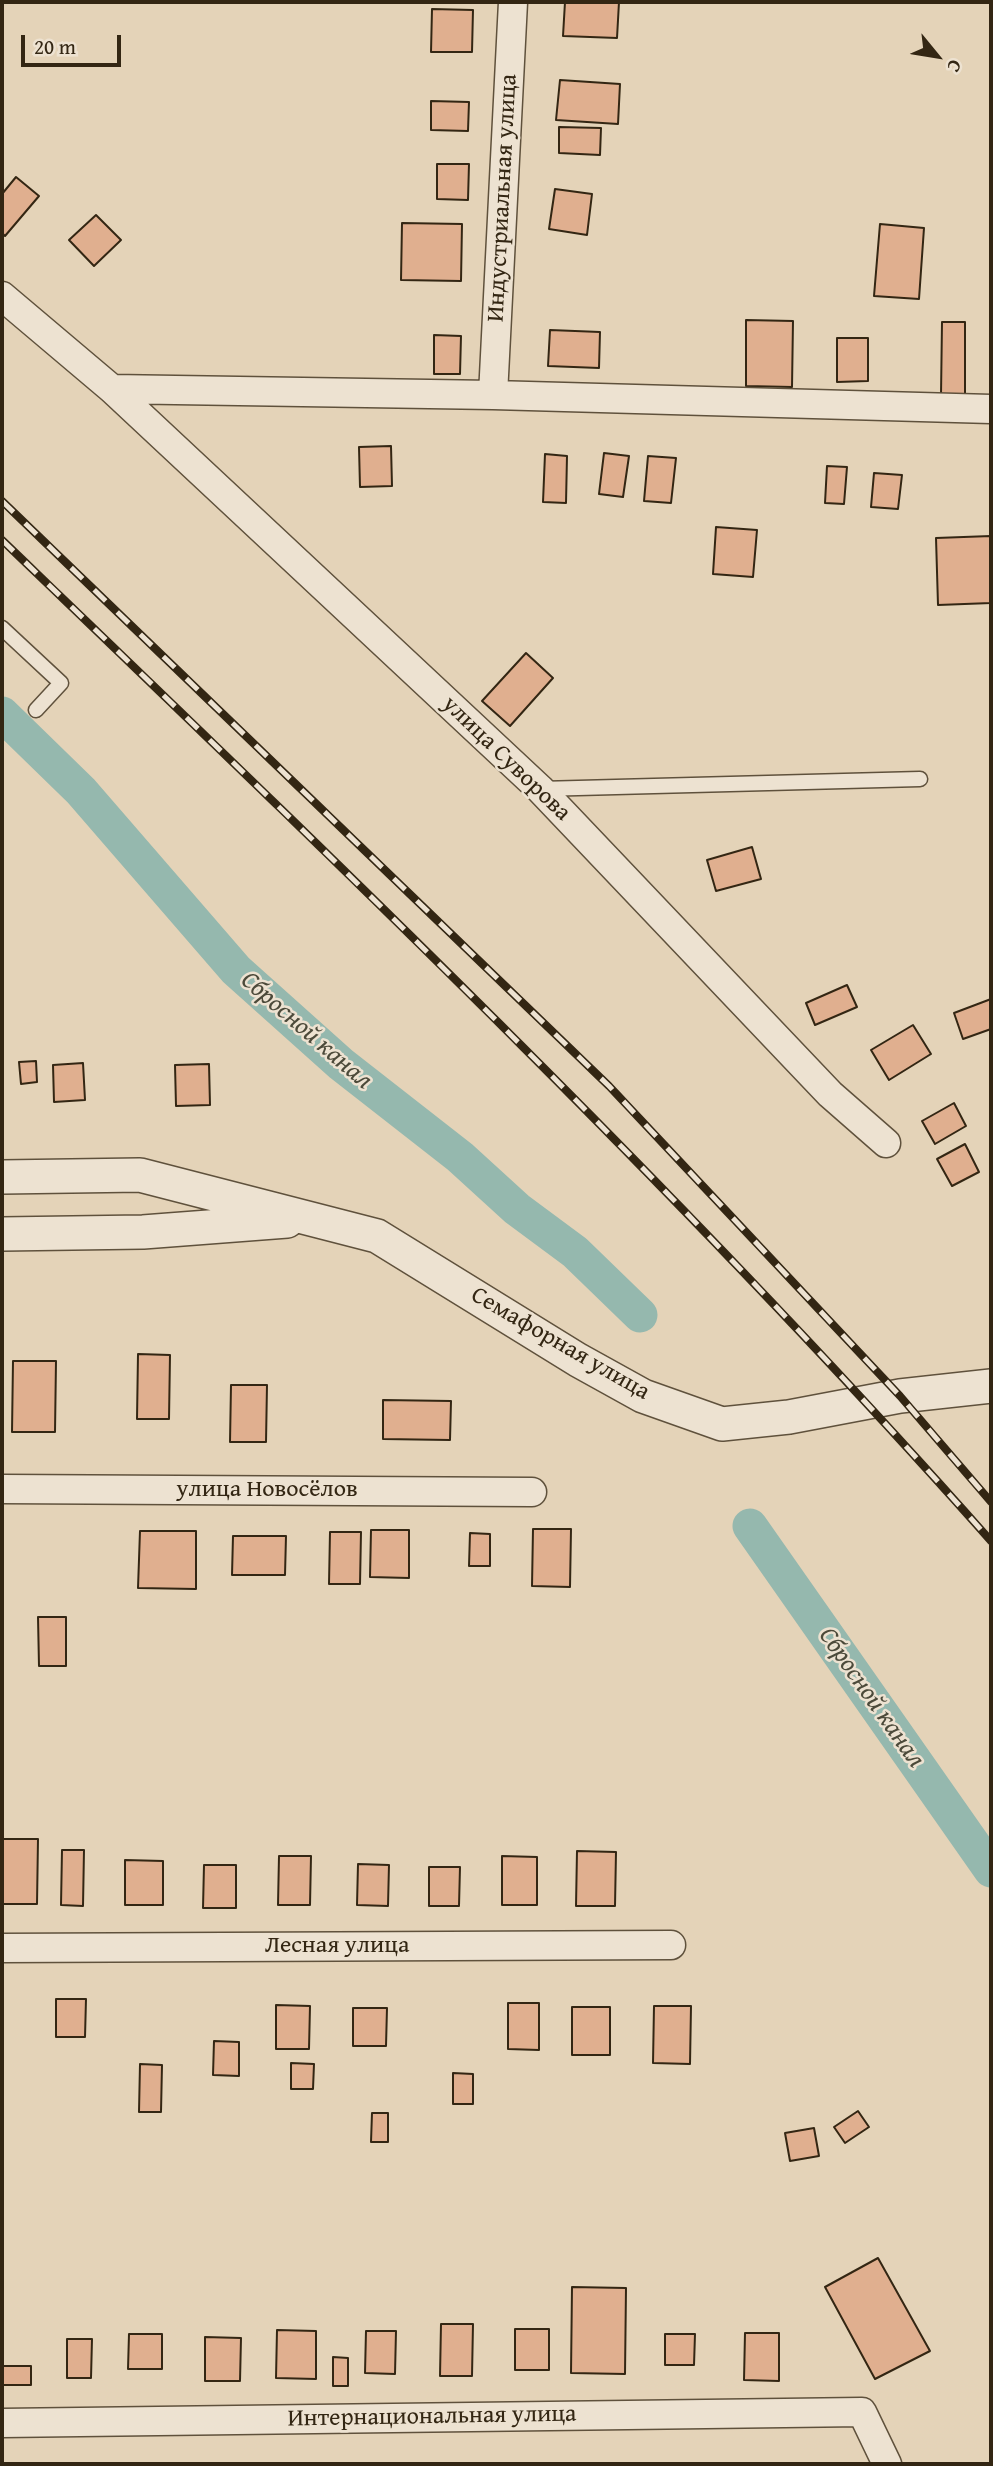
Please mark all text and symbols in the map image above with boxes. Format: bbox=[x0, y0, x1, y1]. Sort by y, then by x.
scale bar bbox=[24, 21, 124, 65]
north arrow bbox=[902, 21, 972, 91]
text: 20 m bbox=[34, 31, 76, 62]
text: С bbox=[940, 55, 970, 78]
street label: Индустриальная улица bbox=[482, 73, 524, 323]
street label: улица Суворова bbox=[436, 690, 576, 828]
water label: Сбросной канал bbox=[234, 965, 378, 1097]
street label: Семафорная улица bbox=[465, 1281, 655, 1407]
street label: улица Новосёлов bbox=[176, 1476, 358, 1504]
water label: Сбросной канал bbox=[811, 1622, 931, 1774]
street label: Лесная улица bbox=[265, 1932, 409, 1960]
street label: Интернациональная улица bbox=[287, 2400, 577, 2434]

